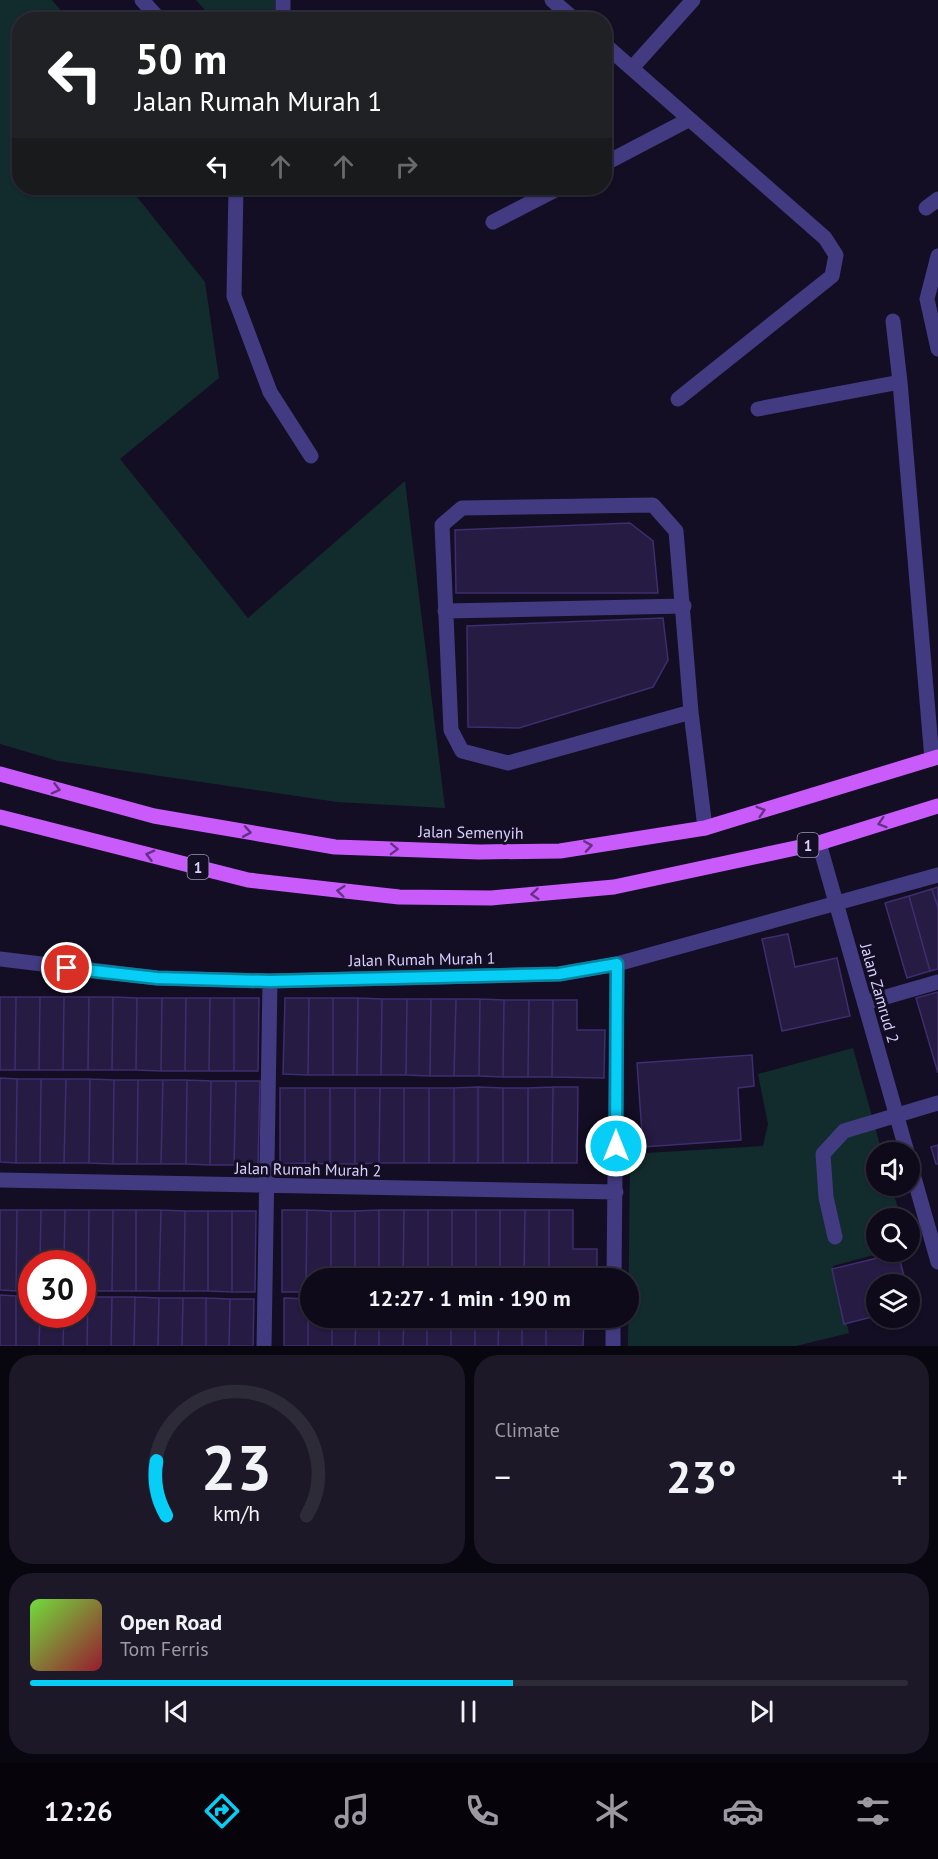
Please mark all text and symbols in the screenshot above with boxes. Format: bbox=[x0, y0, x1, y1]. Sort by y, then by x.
text: 50 m bbox=[135, 31, 227, 86]
icon: left bbox=[36, 36, 114, 114]
text: Jalan Rumah Murah 1 bbox=[135, 84, 382, 118]
icon: left bbox=[201, 150, 234, 183]
icon: ahead bbox=[264, 150, 297, 183]
icon: ahead bbox=[327, 150, 360, 183]
icon: right bbox=[390, 150, 423, 183]
one-way arrow bbox=[51, 782, 61, 795]
one-way arrow bbox=[755, 806, 766, 818]
one-way arrow bbox=[877, 816, 888, 828]
street label: Jalan Semenyih bbox=[417, 821, 524, 843]
one-way arrow bbox=[242, 825, 251, 837]
road number: 1 bbox=[798, 833, 818, 857]
one-way arrow bbox=[584, 841, 593, 853]
one-way arrow bbox=[389, 842, 398, 855]
one-way arrow bbox=[145, 849, 155, 862]
road number: 1 bbox=[188, 855, 208, 879]
one-way arrow bbox=[336, 885, 345, 898]
one-way arrow bbox=[531, 887, 540, 900]
street label: Jalan Zamrud 2 bbox=[856, 940, 904, 1045]
pin bbox=[41, 942, 92, 993]
street label: Jalan Rumah Murah 1 bbox=[348, 948, 495, 970]
icon: arrive bbox=[50, 951, 83, 984]
position arrow bbox=[584, 1114, 648, 1178]
map controls bbox=[866, 1142, 920, 1328]
button: sound bbox=[866, 1142, 920, 1196]
street label: Jalan Rumah Murah 2 bbox=[234, 1158, 381, 1180]
button: search bbox=[866, 1208, 920, 1262]
speed limit sign: 30 bbox=[18, 1250, 96, 1328]
button: layers bbox=[866, 1274, 920, 1328]
text: 12:27 · 1 min · 190 m bbox=[368, 1284, 571, 1312]
text: Climate bbox=[495, 1417, 560, 1443]
text: 23 bbox=[201, 1426, 272, 1507]
text: 23° bbox=[666, 1447, 737, 1505]
text: − bbox=[495, 1455, 511, 1498]
text: + bbox=[891, 1455, 908, 1498]
text: km/h bbox=[213, 1500, 260, 1528]
text: Open Road bbox=[120, 1608, 222, 1636]
text: Tom Ferris bbox=[120, 1636, 209, 1662]
icon: previous bbox=[160, 1695, 193, 1728]
icon: pause bbox=[452, 1695, 485, 1728]
icon: next bbox=[745, 1695, 778, 1728]
icon: directions bbox=[201, 1790, 243, 1832]
icon: music bbox=[331, 1790, 373, 1832]
icon: phone bbox=[461, 1790, 503, 1832]
icon: climate bbox=[591, 1790, 633, 1832]
icon: car bbox=[722, 1790, 764, 1832]
icon: filters bbox=[852, 1790, 894, 1832]
text: 12:26 bbox=[44, 1794, 113, 1828]

